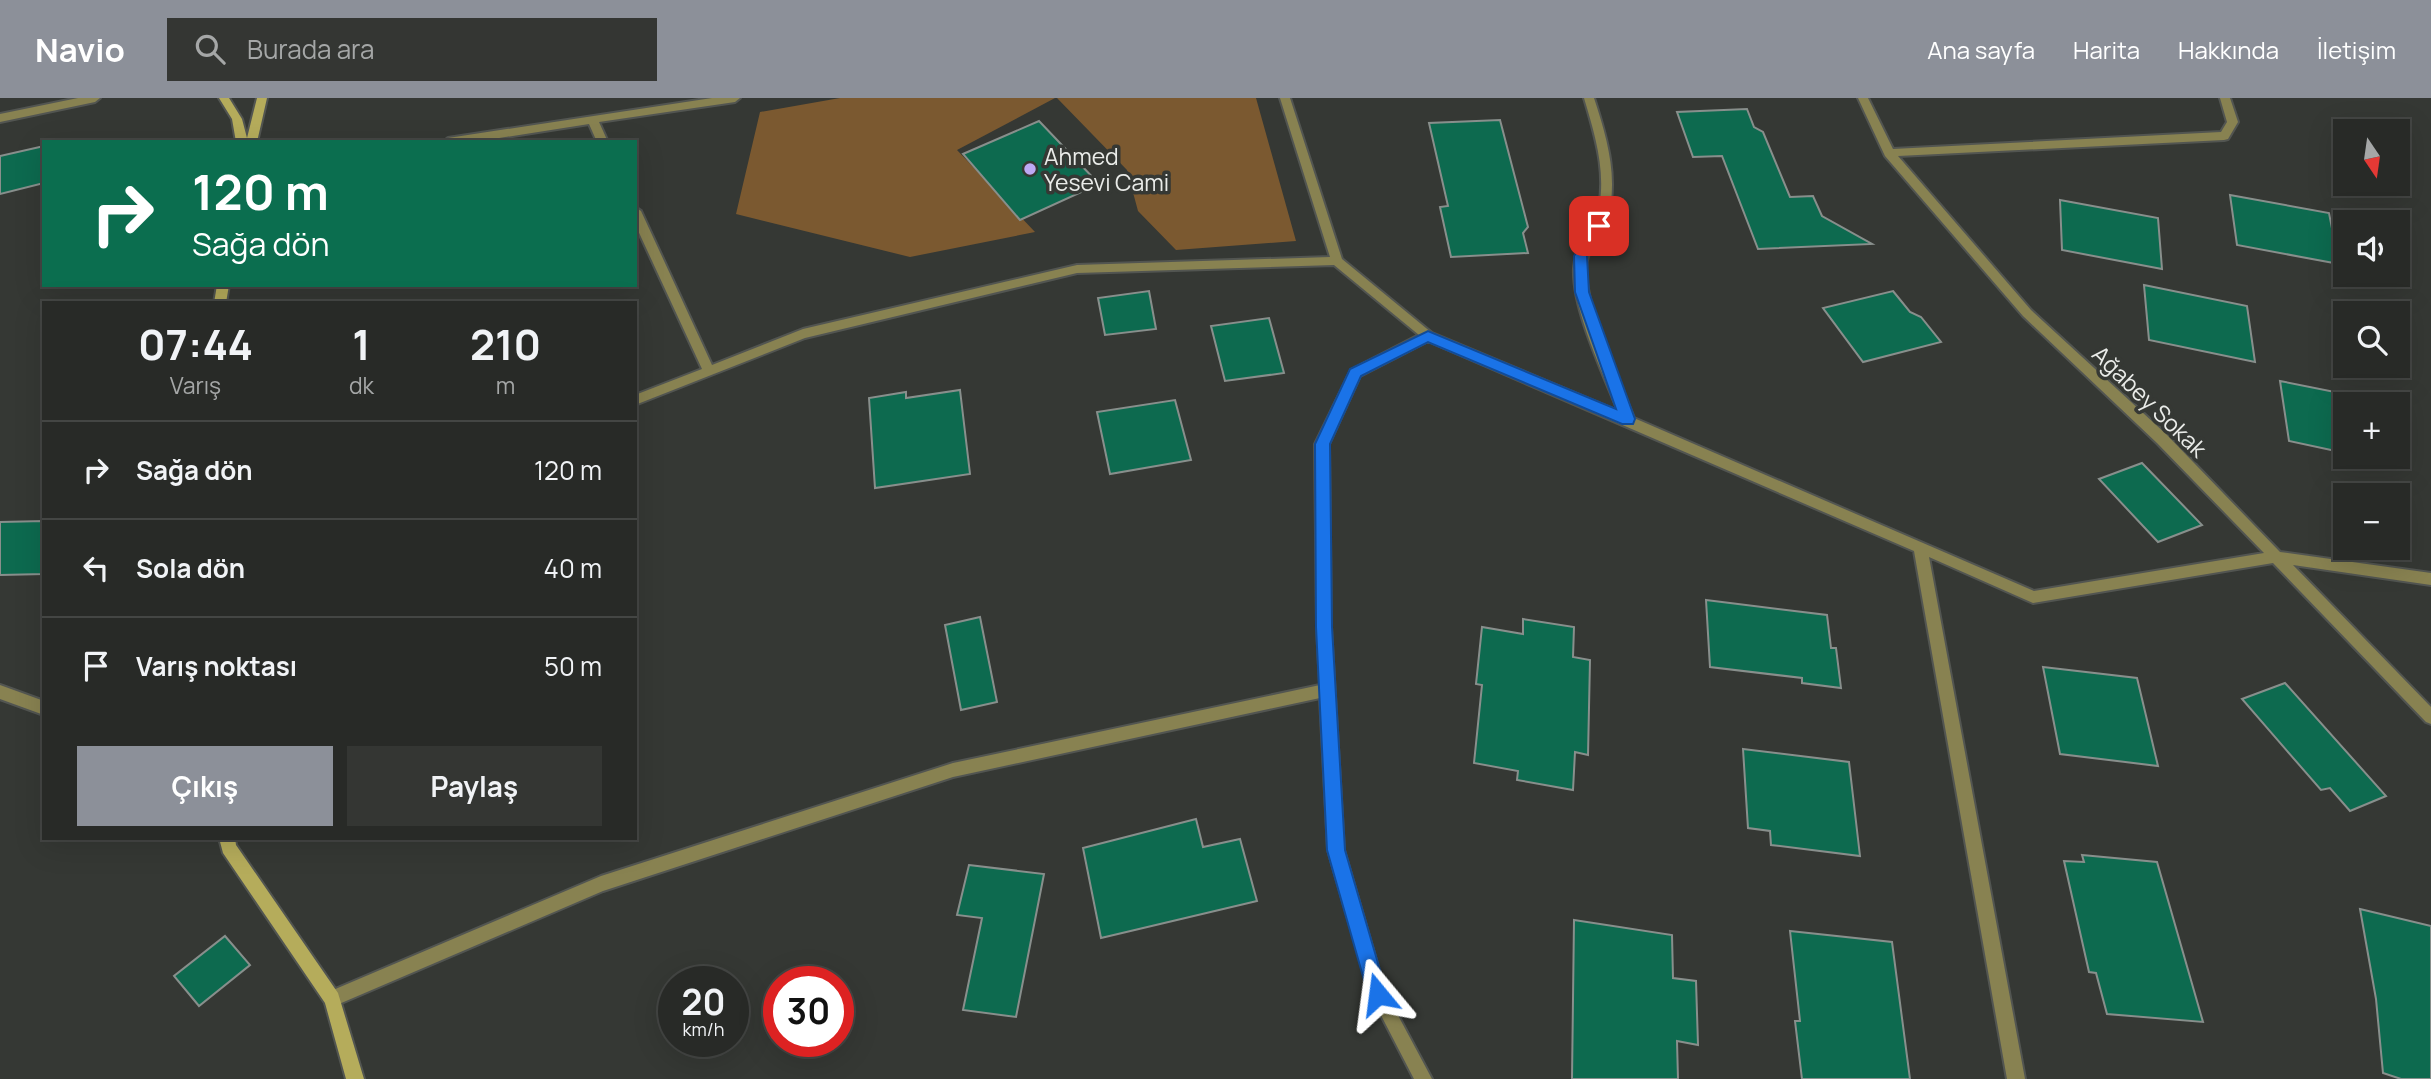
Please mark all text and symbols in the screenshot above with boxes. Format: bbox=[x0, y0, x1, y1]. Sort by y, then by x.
search box bbox=[167, 18, 657, 81]
text: Navio bbox=[35, 27, 125, 72]
icon: search bbox=[191, 30, 229, 68]
text: Burada ara bbox=[247, 31, 374, 67]
text: Ana sayfa bbox=[1927, 33, 2035, 66]
text: Harita bbox=[2073, 33, 2140, 66]
text: Hakkında bbox=[2178, 33, 2279, 66]
text: İletişim bbox=[2317, 33, 2396, 66]
north arrow bbox=[2333, 119, 2410, 196]
map controls bbox=[2333, 119, 2410, 560]
place label: Ahmed Yesevi Cami bbox=[1044, 140, 1169, 198]
text: 120 m bbox=[192, 158, 329, 225]
marker: Ahmed Yesevi Cami bbox=[1022, 161, 1038, 177]
icon: right bbox=[77, 168, 168, 259]
pin bbox=[1569, 196, 1629, 256]
icon: arrive bbox=[1580, 207, 1618, 245]
button: sound bbox=[2333, 210, 2410, 287]
text: Sağa dön bbox=[192, 222, 330, 266]
button: search bbox=[2333, 301, 2410, 378]
text: 07:44 bbox=[138, 315, 253, 373]
text: 1 bbox=[352, 315, 371, 373]
text: 210 bbox=[470, 315, 541, 373]
street label: Ağabey Sokak bbox=[2086, 338, 2215, 464]
text: Varış bbox=[170, 369, 221, 401]
text: dk bbox=[349, 369, 374, 401]
text: m bbox=[496, 369, 515, 401]
button: + bbox=[2333, 392, 2410, 469]
icon: right bbox=[77, 451, 115, 489]
text: Sağa dön bbox=[136, 452, 253, 488]
text: 120 m bbox=[534, 452, 602, 488]
button: − bbox=[2333, 483, 2410, 560]
icon: left bbox=[77, 549, 115, 587]
text: Sola dön bbox=[136, 550, 245, 586]
text: 40 m bbox=[544, 550, 602, 586]
icon: arrive bbox=[77, 647, 115, 685]
text: Varış noktası bbox=[136, 648, 297, 684]
text: 50 m bbox=[544, 648, 602, 684]
button: Çıkış bbox=[77, 746, 333, 826]
button: Paylaş bbox=[347, 746, 602, 826]
position arrow bbox=[1341, 957, 1415, 1031]
speed limit sign: 30 bbox=[763, 966, 854, 1057]
text: 20 bbox=[682, 978, 725, 1026]
text: km/h bbox=[683, 1017, 724, 1041]

